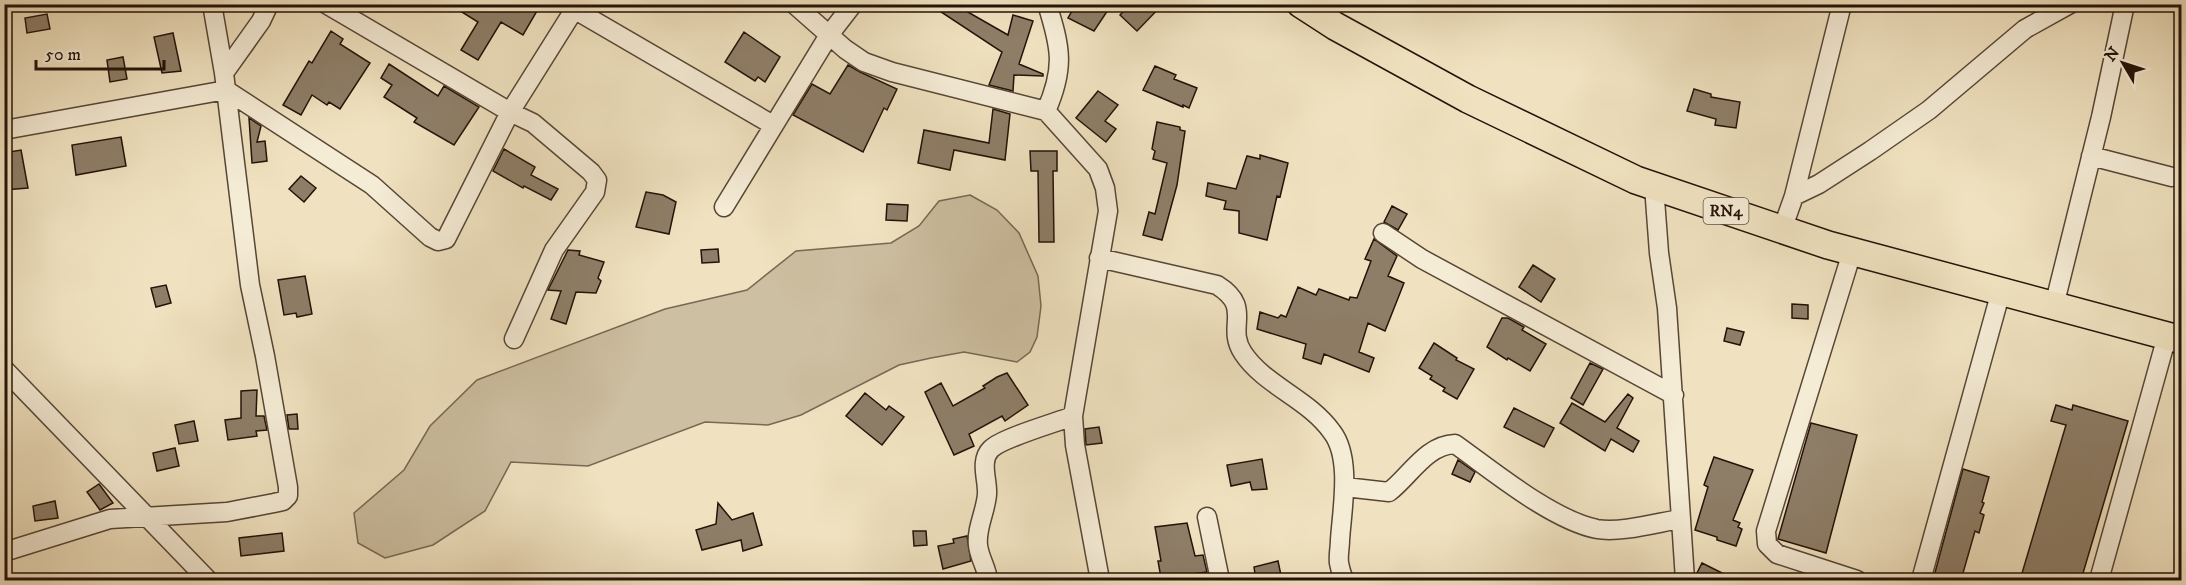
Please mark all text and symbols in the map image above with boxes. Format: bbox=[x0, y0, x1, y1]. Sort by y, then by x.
scale bar bbox=[36, 33, 164, 71]
north arrow bbox=[2093, 33, 2153, 93]
text: N bbox=[2100, 43, 2124, 66]
text: 50 m bbox=[45, 44, 81, 66]
road number: RN4 bbox=[1704, 198, 1748, 224]

